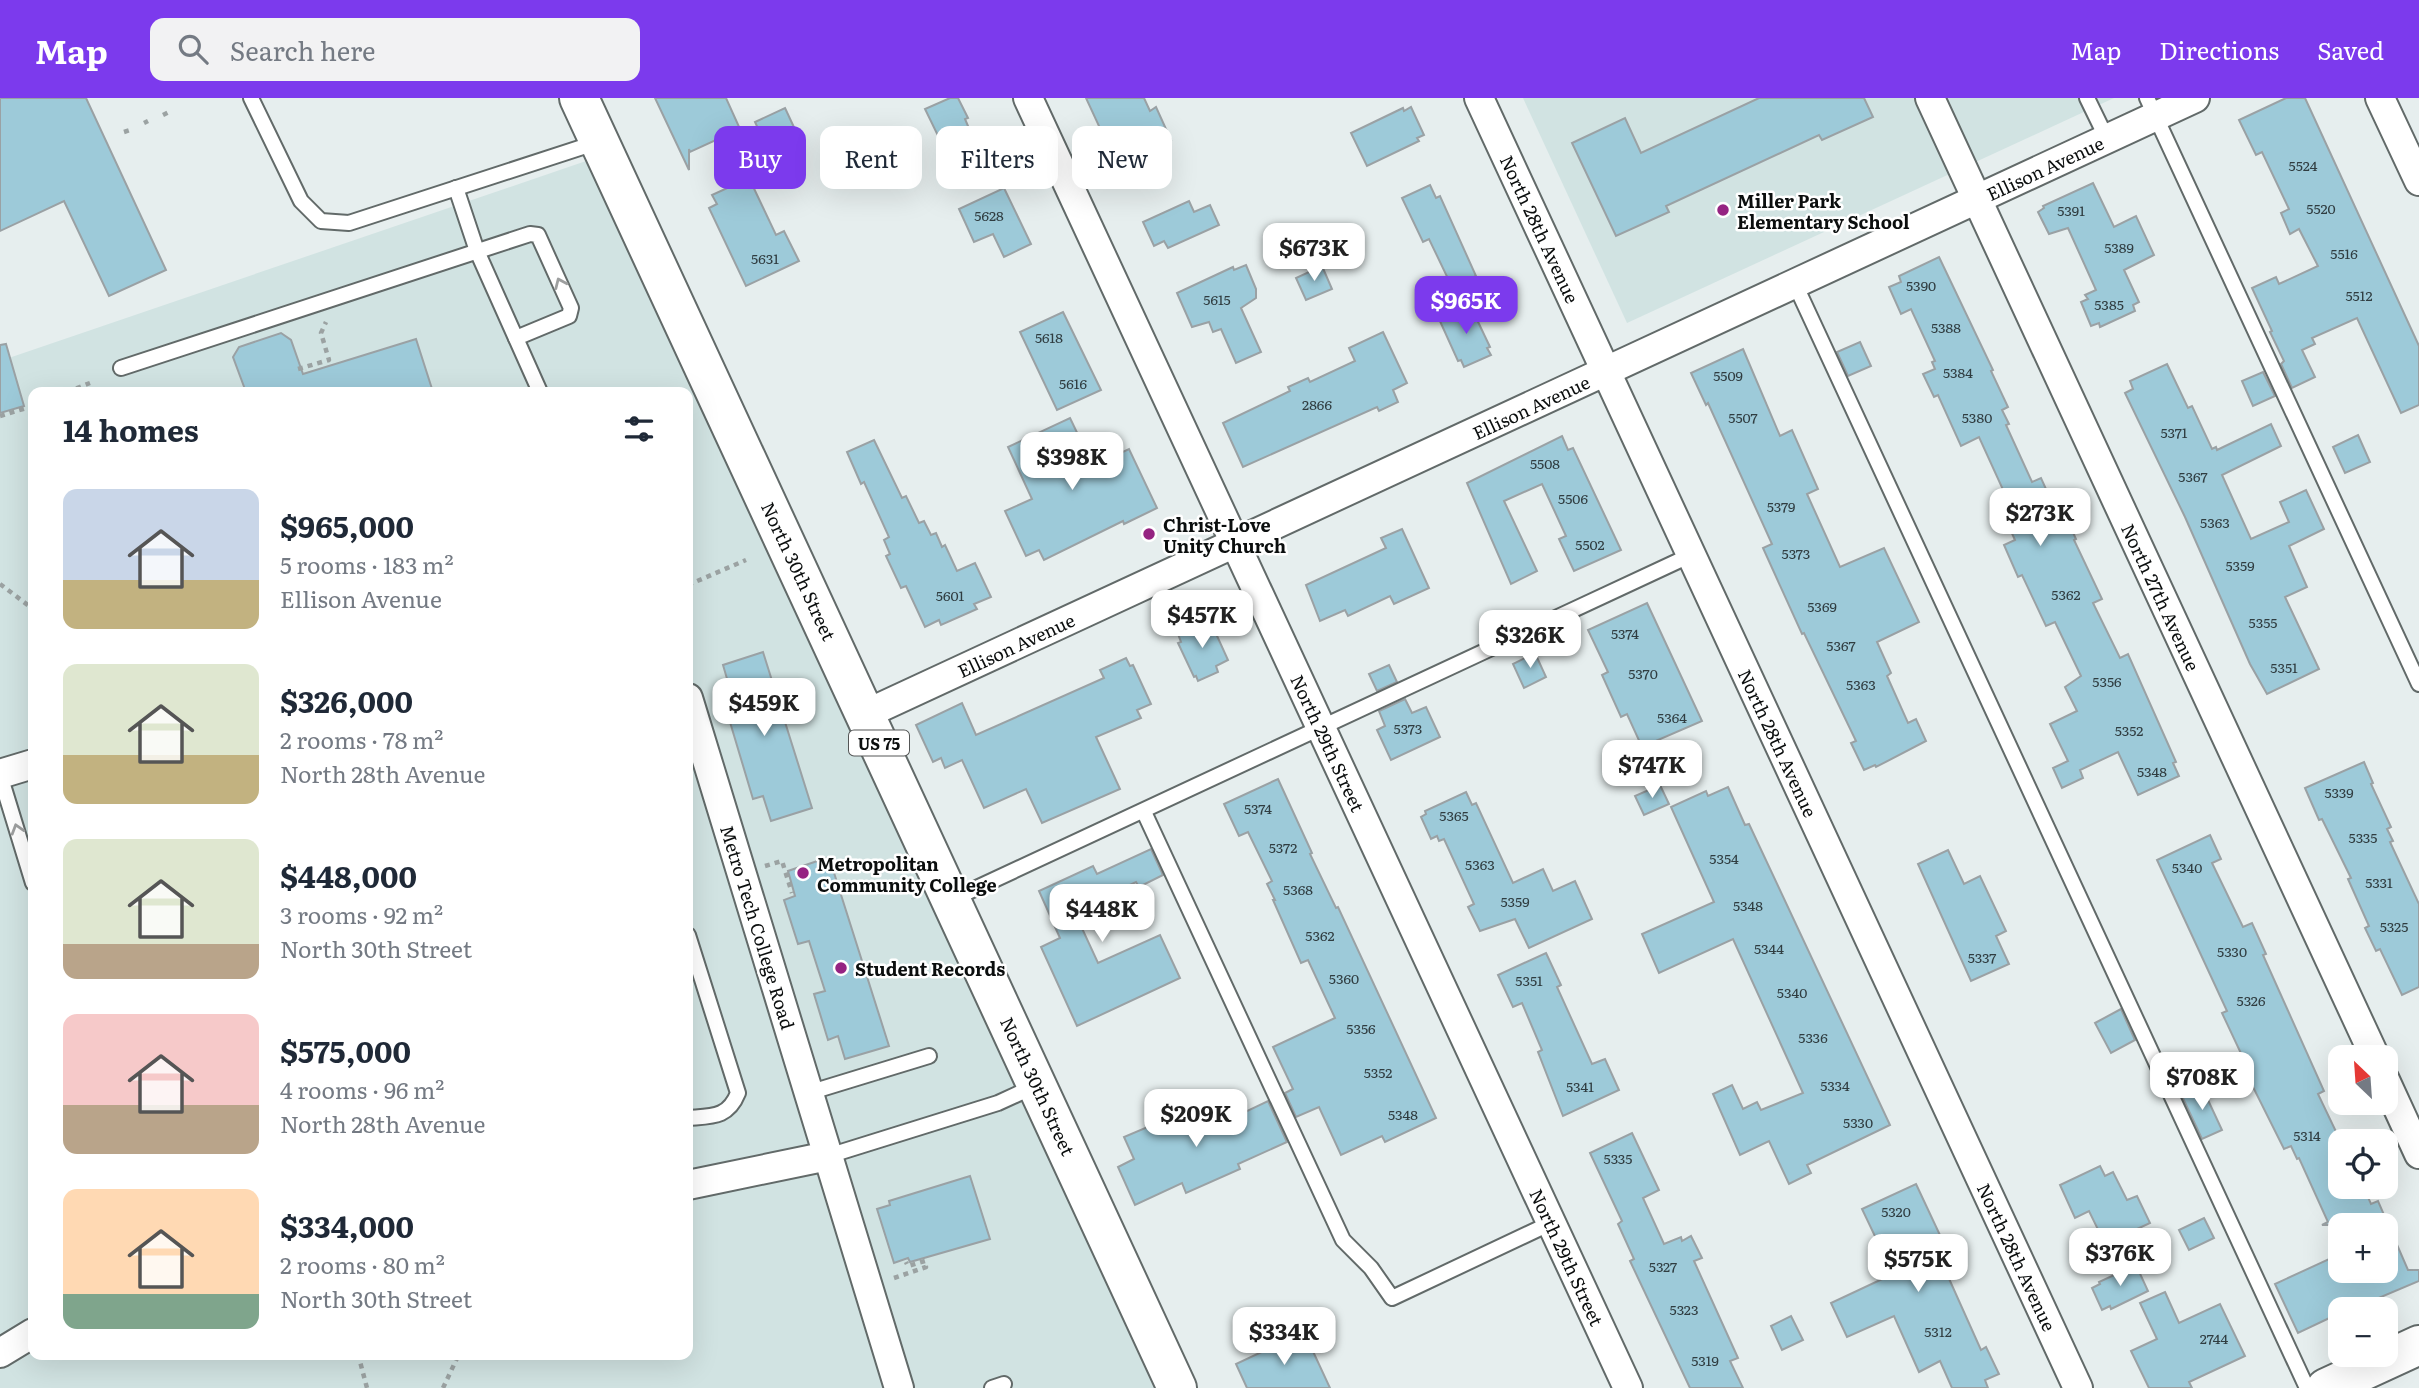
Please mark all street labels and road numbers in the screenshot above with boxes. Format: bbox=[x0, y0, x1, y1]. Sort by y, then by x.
street label: Ellison Avenue bbox=[1982, 129, 2108, 207]
street label: North 28th Avenue bbox=[1494, 150, 1586, 308]
street label: Ellison Avenue bbox=[1468, 368, 1594, 446]
street label: North 30th Street bbox=[755, 497, 843, 645]
street label: North 27th Avenue bbox=[2115, 519, 2207, 675]
street label: Ellison Avenue bbox=[953, 606, 1079, 684]
street label: North 28th Avenue bbox=[1732, 664, 1824, 822]
street label: North 29th Street bbox=[1284, 670, 1372, 817]
road number: US 75 bbox=[849, 730, 909, 756]
street label: Metro Tech College Road bbox=[714, 822, 802, 1032]
street label: North 30th Street bbox=[994, 1012, 1082, 1160]
street label: North 28th Avenue bbox=[1971, 1178, 2063, 1336]
street label: North 29th Street bbox=[1523, 1184, 1611, 1331]

